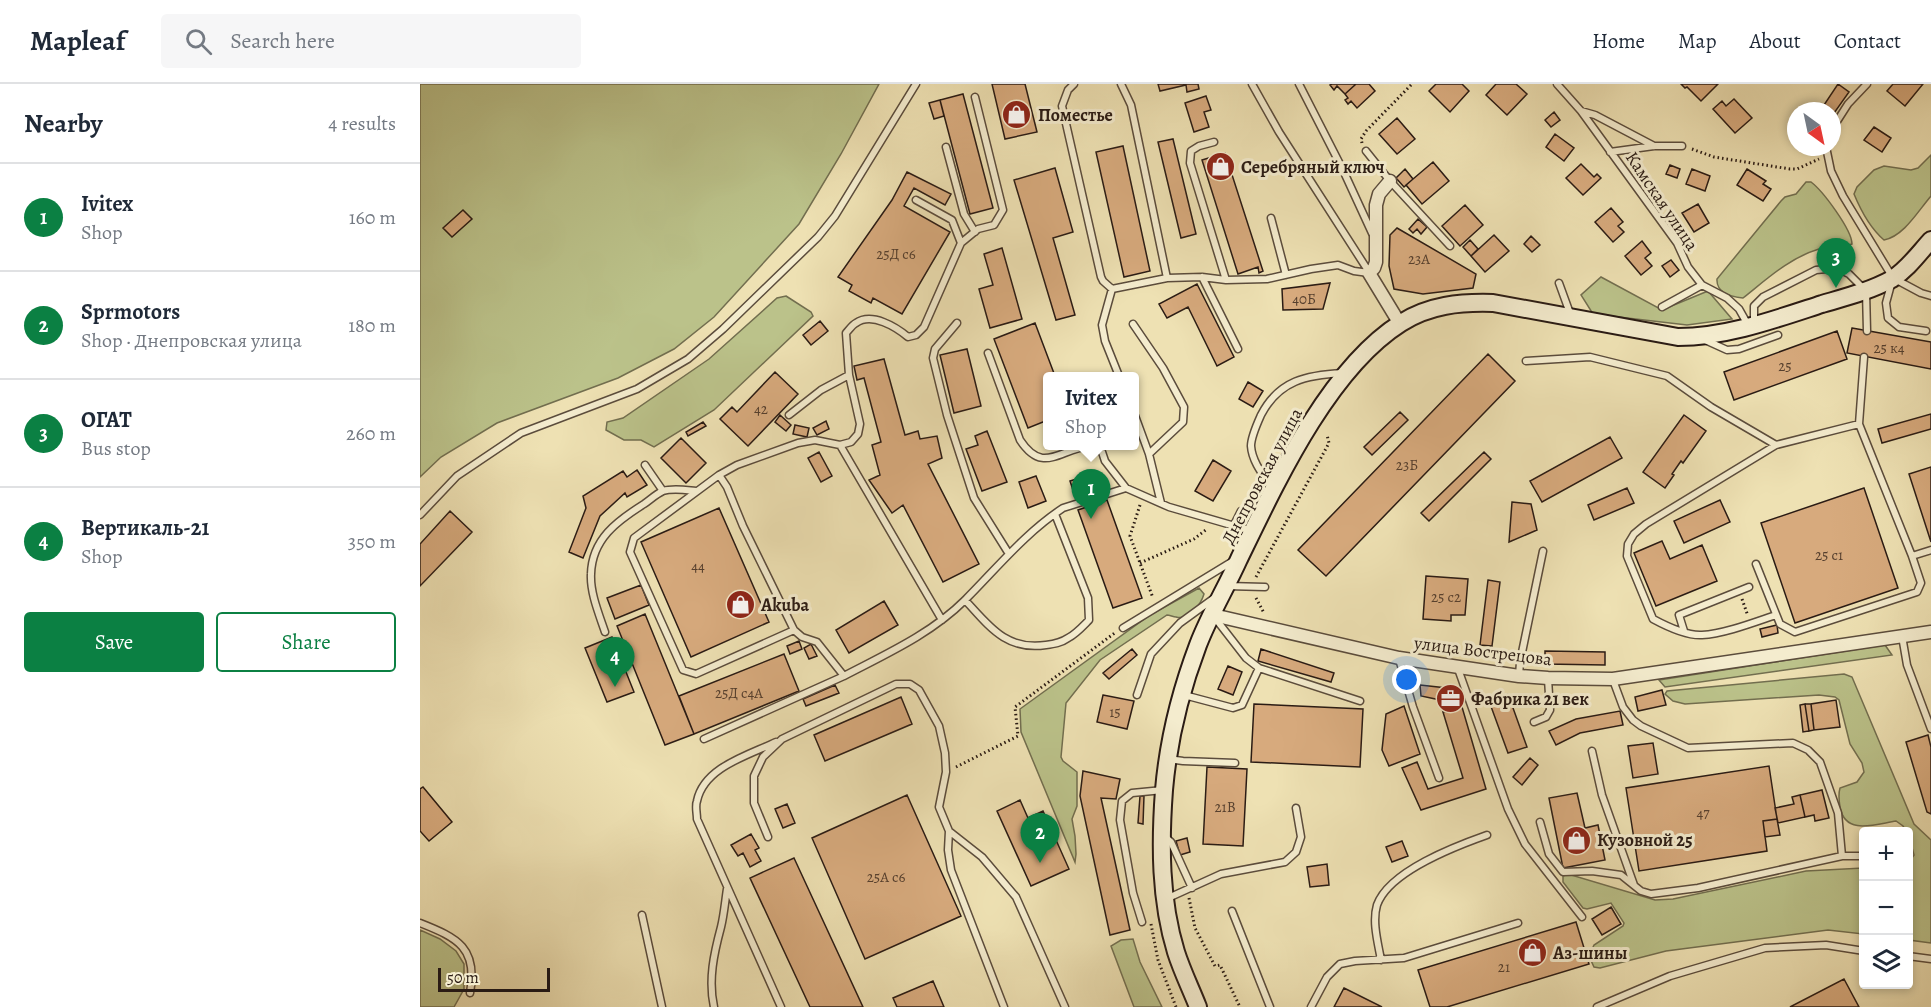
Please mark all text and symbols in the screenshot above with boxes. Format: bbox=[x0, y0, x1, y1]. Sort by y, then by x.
search box bbox=[161, 14, 581, 68]
text: Mapleaf bbox=[30, 22, 125, 60]
icon: search bbox=[182, 25, 215, 58]
text: Search here bbox=[230, 26, 335, 56]
text: Home bbox=[1592, 27, 1645, 55]
text: Map bbox=[1678, 27, 1716, 55]
text: About bbox=[1749, 27, 1801, 55]
text: Contact bbox=[1834, 27, 1901, 55]
shop icon: Поместье bbox=[1001, 99, 1033, 131]
north arrow bbox=[1787, 102, 1841, 156]
place label: Поместье bbox=[1038, 103, 1113, 127]
text: Nearby bbox=[24, 106, 103, 141]
text: 4 results bbox=[328, 110, 396, 137]
street label: Камская улица bbox=[1620, 147, 1704, 256]
shop icon: Серебряный ключ bbox=[1204, 151, 1236, 183]
place label: Серебряный ключ bbox=[1241, 155, 1385, 179]
text: Ivitex bbox=[81, 189, 133, 219]
text: 1 bbox=[40, 204, 47, 231]
text: 160 m bbox=[349, 204, 396, 231]
text: Shop bbox=[81, 219, 123, 246]
pin: 3 bbox=[1816, 238, 1856, 288]
house number: 25Д с6 bbox=[876, 244, 916, 264]
house number: 23А bbox=[1408, 249, 1430, 269]
house number: 40Б bbox=[1292, 289, 1316, 309]
text: Sprmotors bbox=[81, 297, 180, 327]
text: 2 bbox=[39, 312, 48, 339]
text: 180 m bbox=[348, 312, 396, 339]
text: Shop · Днепровская улица bbox=[81, 327, 302, 354]
house number: 25 к4 bbox=[1873, 338, 1905, 358]
house number: 25 bbox=[1778, 356, 1792, 376]
popup bbox=[1043, 372, 1139, 450]
text: Ivitex bbox=[1065, 383, 1117, 413]
house number: 42 bbox=[754, 399, 768, 419]
street label: Днепровская улица bbox=[1216, 403, 1308, 548]
text: ОГАТ bbox=[81, 405, 132, 435]
text: Shop bbox=[1065, 413, 1106, 440]
text: 3 bbox=[39, 420, 48, 447]
text: 260 m bbox=[346, 420, 396, 447]
text: Bus stop bbox=[81, 435, 151, 462]
house number: 23Б bbox=[1396, 455, 1418, 475]
pin: 1 bbox=[1072, 470, 1110, 519]
text: Вертикаль-21 bbox=[81, 513, 209, 543]
text: 4 bbox=[39, 528, 48, 555]
text: 350 m bbox=[348, 528, 396, 555]
text: Shop bbox=[81, 543, 123, 570]
house number: 25 с1 bbox=[1815, 545, 1843, 565]
house number: 44 bbox=[691, 556, 705, 576]
house number: 25 с2 bbox=[1431, 587, 1461, 607]
shop icon: Akuba bbox=[724, 589, 756, 621]
place label: Akuba bbox=[760, 593, 810, 617]
button: Save bbox=[24, 612, 204, 672]
button: Share bbox=[216, 612, 396, 672]
street label: улица Вострецова bbox=[1412, 631, 1554, 671]
pin: 4 bbox=[596, 638, 634, 687]
your location bbox=[1392, 665, 1421, 694]
house number: 25Д с4А bbox=[715, 683, 763, 703]
office icon: Фабрика 21 век bbox=[1434, 683, 1466, 715]
place label: Фабрика 21 век bbox=[1471, 687, 1589, 711]
house number: 15 bbox=[1109, 702, 1121, 722]
house number: 21В bbox=[1214, 797, 1236, 817]
house number: 47 bbox=[1696, 803, 1710, 823]
pin: 2 bbox=[1020, 814, 1060, 863]
shop icon: Кузовной 25 bbox=[1560, 824, 1592, 856]
map controls bbox=[1859, 827, 1913, 989]
button: + bbox=[1859, 827, 1913, 881]
place label: Кузовной 25 bbox=[1597, 828, 1693, 852]
house number: 25А с6 bbox=[867, 867, 905, 887]
button: − bbox=[1859, 881, 1913, 935]
button: layers bbox=[1859, 935, 1913, 989]
shop icon: Аз-шины bbox=[1516, 937, 1548, 969]
place label: Аз-шины bbox=[1552, 941, 1627, 965]
house number: 21 bbox=[1498, 957, 1510, 977]
scale bar bbox=[438, 965, 550, 992]
text: 50 m bbox=[447, 967, 479, 989]

